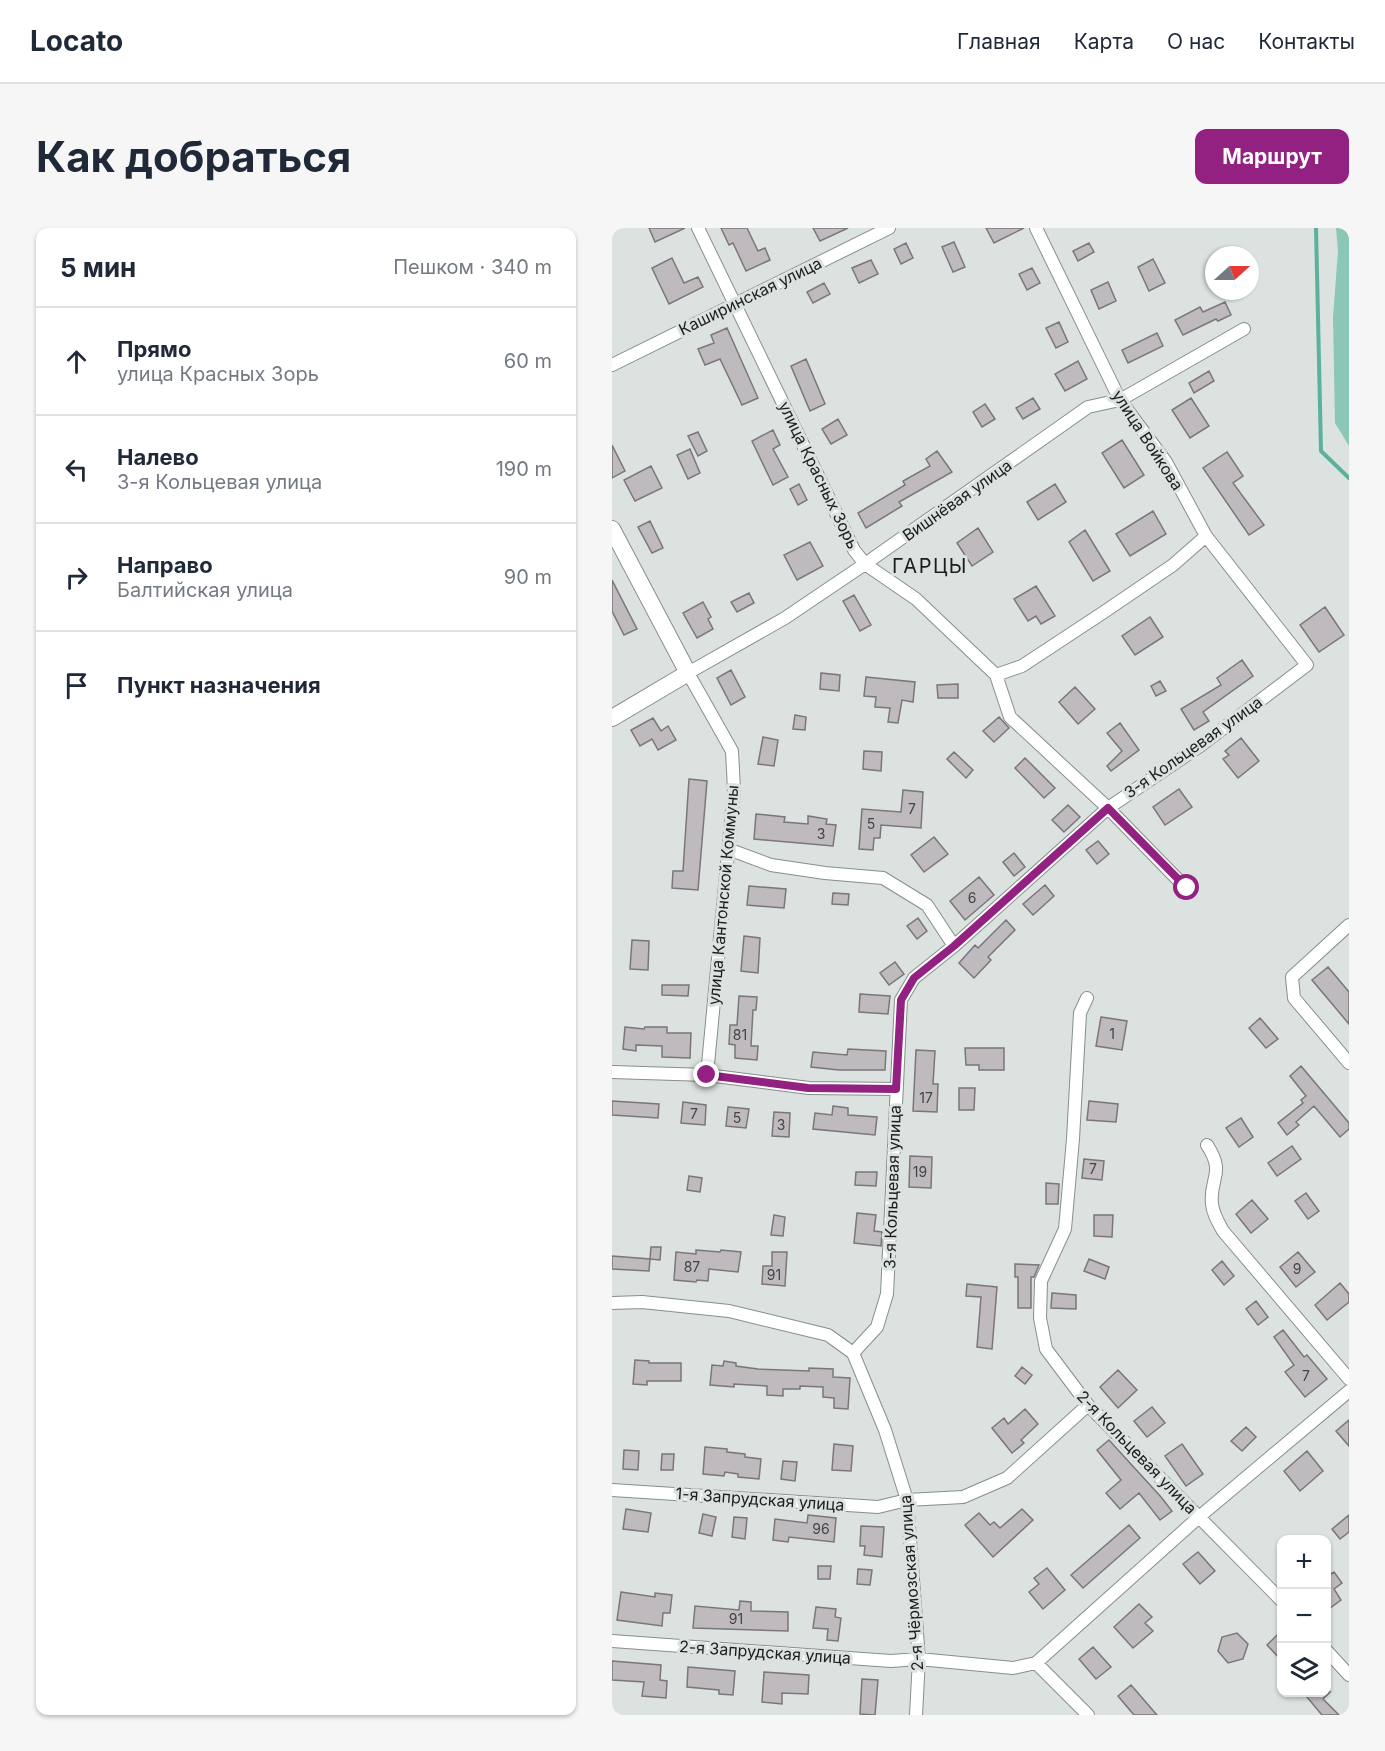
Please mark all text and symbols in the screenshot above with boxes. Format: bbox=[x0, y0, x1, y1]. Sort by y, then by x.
text: Locato bbox=[30, 24, 123, 58]
text: Главная bbox=[957, 29, 1041, 54]
text: Карта bbox=[1074, 29, 1134, 54]
text: О нас bbox=[1167, 29, 1225, 54]
text: Контакты bbox=[1258, 29, 1355, 54]
button: Маршрут bbox=[1195, 129, 1349, 184]
text: Как добраться bbox=[36, 131, 351, 182]
north arrow bbox=[1205, 246, 1259, 300]
text: 5 мин bbox=[60, 252, 136, 283]
street label: Каширинская улица bbox=[675, 253, 825, 339]
text: Пешком · 340 m bbox=[393, 255, 552, 279]
text: Прямо bbox=[117, 336, 191, 362]
icon: ahead bbox=[60, 345, 93, 378]
text: 60 m bbox=[504, 349, 552, 373]
text: улица Красных Зорь bbox=[117, 362, 319, 386]
street label: улица Войкова bbox=[1108, 386, 1188, 494]
street label: улица Красных Зорь bbox=[775, 398, 863, 552]
text: Налево bbox=[117, 444, 199, 470]
icon: left bbox=[60, 453, 93, 486]
street label: Вишнёвая улица bbox=[899, 455, 1015, 545]
text: 190 m bbox=[496, 457, 552, 481]
text: 3-я Кольцевая улица bbox=[117, 470, 322, 494]
text: Направо bbox=[117, 552, 213, 578]
district label: ГАРЦЫ bbox=[892, 554, 968, 578]
icon: right bbox=[60, 561, 93, 594]
text: 90 m bbox=[504, 565, 552, 589]
text: Балтийская улица bbox=[117, 578, 293, 602]
icon: arrive bbox=[60, 669, 93, 702]
text: Пункт назначения bbox=[117, 672, 321, 698]
street label: 3-я Кольцевая улица bbox=[1120, 692, 1266, 802]
street label: улица Кантонской Коммуны bbox=[703, 784, 743, 1006]
house number: 7 bbox=[908, 800, 916, 817]
house number: 5 bbox=[867, 815, 875, 832]
house number: 3 bbox=[817, 825, 825, 842]
route start bbox=[1173, 874, 1199, 900]
house number: 6 bbox=[968, 889, 976, 906]
house number: 1 bbox=[1109, 1025, 1115, 1042]
house number: 81 bbox=[733, 1026, 747, 1043]
route end bbox=[693, 1061, 719, 1087]
house number: 17 bbox=[919, 1089, 933, 1106]
house number: 7 bbox=[690, 1105, 698, 1122]
street label: 3-я Кольцевая улица bbox=[879, 1105, 905, 1269]
house number: 5 bbox=[733, 1109, 741, 1126]
house number: 3 bbox=[777, 1116, 785, 1133]
house number: 7 bbox=[1089, 1160, 1097, 1177]
house number: 19 bbox=[913, 1163, 927, 1180]
house number: 87 bbox=[684, 1258, 700, 1275]
house number: 9 bbox=[1293, 1260, 1301, 1277]
house number: 91 bbox=[767, 1266, 781, 1283]
house number: 7 bbox=[1302, 1367, 1310, 1384]
street label: 2-я Кольцевая улица bbox=[1073, 1386, 1201, 1518]
street label: 1-я Запрудская улица bbox=[675, 1483, 845, 1515]
street label: 2-я Чёрмозская улица bbox=[895, 1494, 927, 1672]
house number: 96 bbox=[812, 1520, 830, 1537]
map controls bbox=[1277, 1535, 1331, 1697]
button: + bbox=[1277, 1535, 1331, 1589]
button: − bbox=[1277, 1589, 1331, 1643]
house number: 91 bbox=[729, 1610, 743, 1627]
street label: 2-я Запрудская улица bbox=[678, 1636, 852, 1668]
button: layers bbox=[1277, 1643, 1331, 1697]

